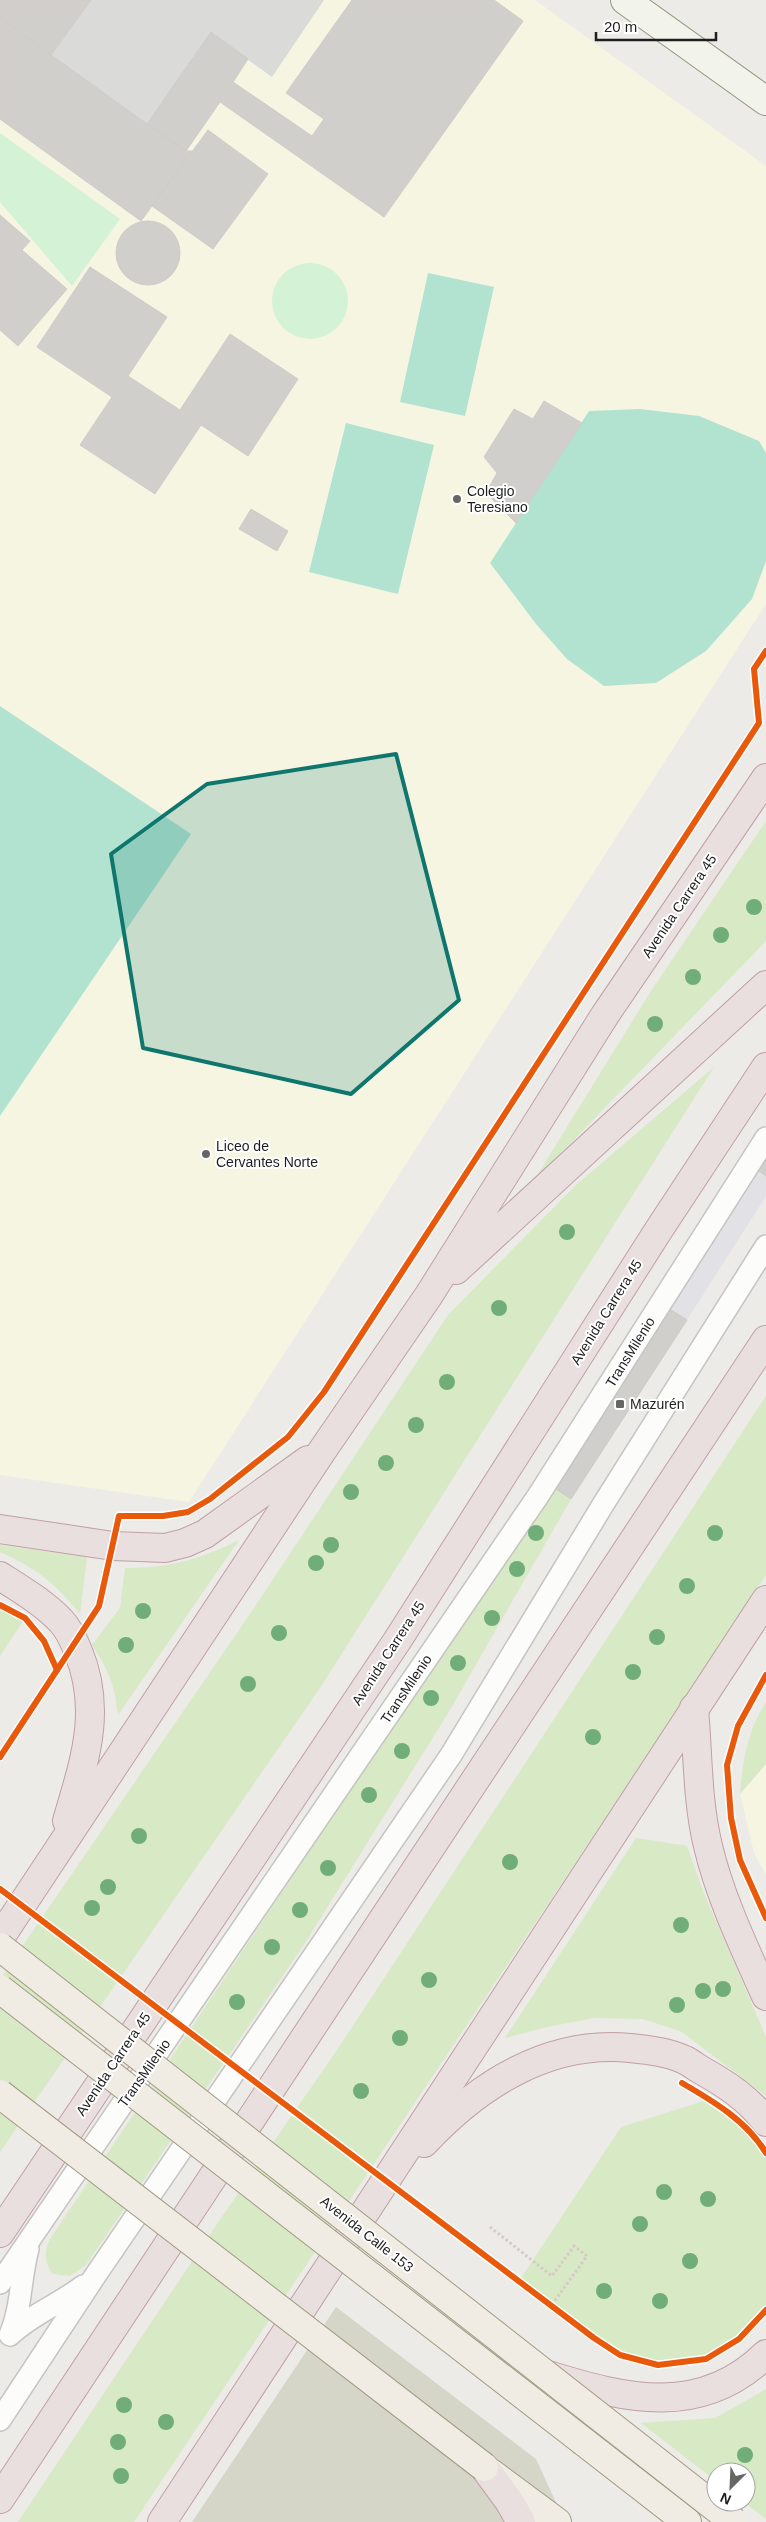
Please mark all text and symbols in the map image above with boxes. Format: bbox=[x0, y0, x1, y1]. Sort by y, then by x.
scale bar bbox=[596, 10, 716, 42]
text: 20 m bbox=[604, 18, 637, 35]
place label: Colegio Teresiano bbox=[467, 483, 528, 515]
marker: Colegio Teresiano bbox=[451, 493, 463, 505]
street label: Avenida Carrera 45 bbox=[638, 851, 720, 961]
place label: Liceo de Cervantes Norte bbox=[216, 1138, 318, 1170]
marker: Liceo de Cervantes Norte bbox=[200, 1148, 212, 1160]
street label: Avenida Carrera 45 bbox=[567, 1256, 645, 1368]
street label: TransMilenio bbox=[602, 1314, 658, 1390]
place label: Mazurén bbox=[630, 1396, 684, 1412]
marker: Mazurén bbox=[614, 1398, 626, 1410]
street label: Avenida Carrera 45 bbox=[348, 1598, 428, 1708]
street label: TransMilenio bbox=[377, 1651, 435, 1726]
street label: Avenida Carrera 45 bbox=[72, 2009, 154, 2119]
street label: TransMilenio bbox=[115, 2036, 174, 2110]
street label: Avenida Calle 153 bbox=[317, 2193, 417, 2275]
north arrow bbox=[706, 2462, 756, 2512]
text: N bbox=[718, 2490, 734, 2508]

